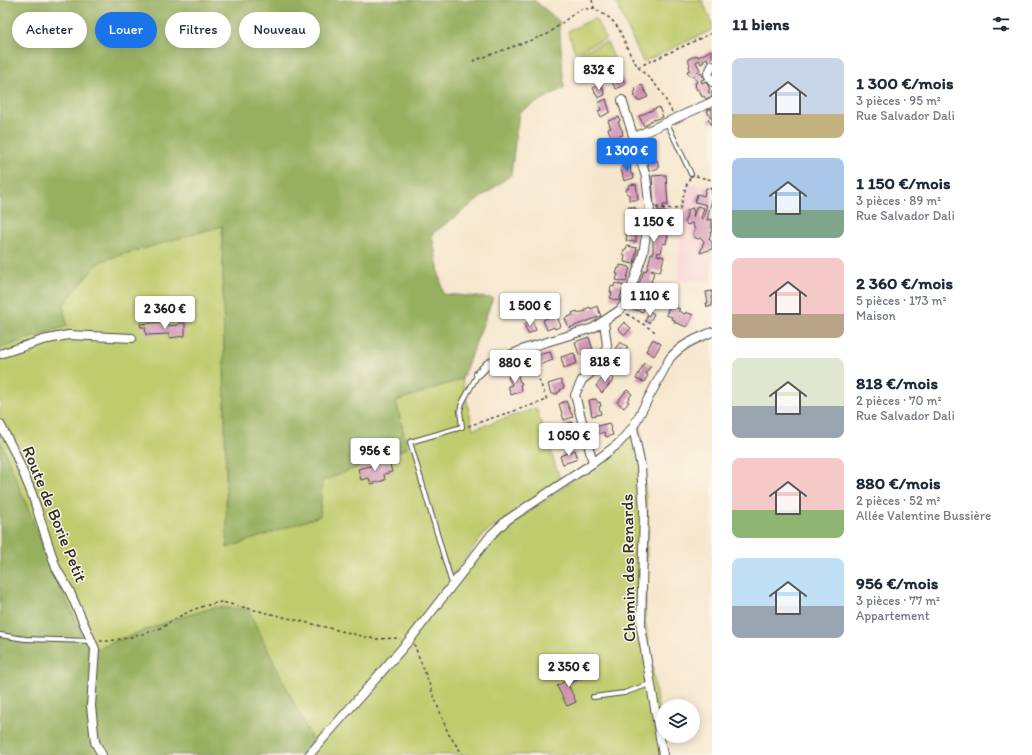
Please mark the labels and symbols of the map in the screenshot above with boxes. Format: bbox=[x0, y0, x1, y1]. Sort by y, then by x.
pin: 832 € bbox=[571, 57, 627, 91]
pin: 1 300 € bbox=[590, 138, 664, 172]
pin: 1 150 € bbox=[617, 209, 691, 243]
pin: 1 110 € bbox=[613, 283, 687, 317]
pin: 1 500 € bbox=[493, 293, 567, 327]
pin: 2 360 € bbox=[128, 296, 202, 330]
pin: 818 € bbox=[577, 349, 633, 383]
pin: 880 € bbox=[487, 350, 543, 384]
pin: 1 050 € bbox=[532, 423, 606, 457]
pin: 956 € bbox=[347, 438, 403, 472]
street label: Route de Borie Petit bbox=[19, 443, 92, 586]
street label: Chemin des Renards bbox=[617, 494, 639, 642]
pin: 2 350 € bbox=[532, 654, 606, 688]

